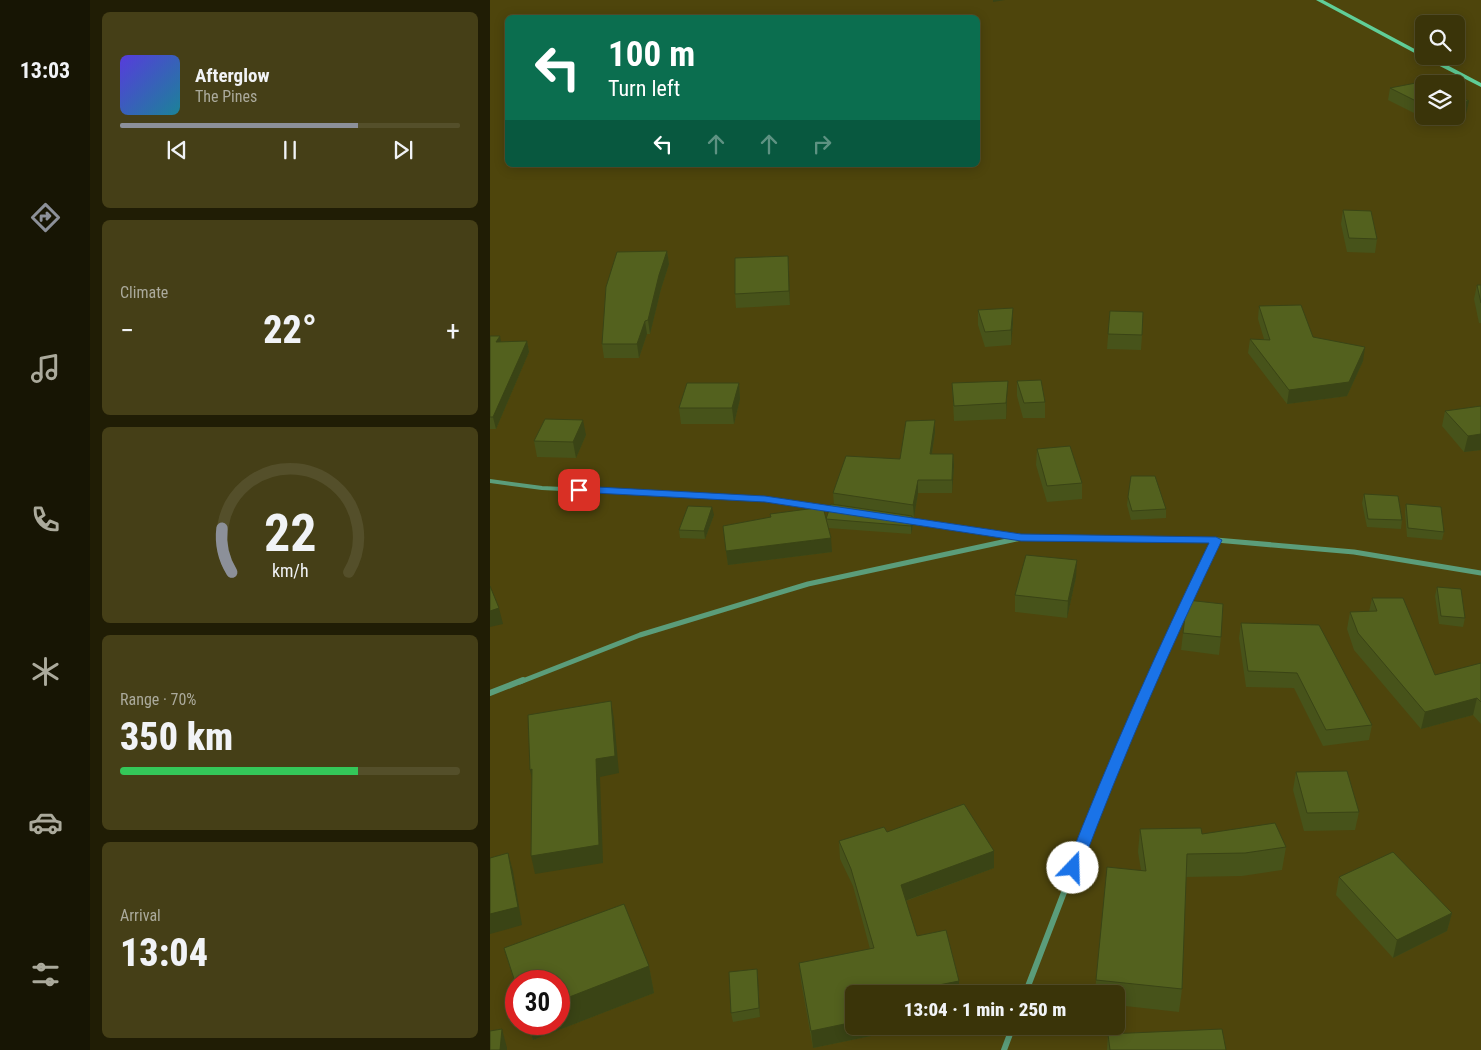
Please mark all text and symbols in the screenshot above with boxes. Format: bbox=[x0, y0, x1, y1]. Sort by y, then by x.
map controls bbox=[1415, 15, 1465, 125]
button: search bbox=[1415, 15, 1465, 65]
text: 100 m bbox=[608, 34, 695, 75]
icon: left bbox=[525, 35, 590, 100]
text: 13:03 bbox=[20, 58, 70, 83]
text: Afterglow bbox=[195, 64, 269, 87]
button: layers bbox=[1415, 75, 1465, 125]
text: Turn left bbox=[608, 76, 680, 101]
text: The Pines bbox=[195, 87, 257, 106]
icon: left bbox=[649, 130, 677, 158]
icon: ahead bbox=[702, 130, 730, 158]
icon: ahead bbox=[755, 130, 783, 158]
icon: right bbox=[808, 130, 836, 158]
icon: previous bbox=[163, 136, 191, 164]
icon: pause bbox=[276, 136, 304, 164]
icon: next bbox=[389, 136, 417, 164]
icon: directions bbox=[28, 200, 63, 235]
text: Climate bbox=[120, 283, 168, 302]
text: 22° bbox=[263, 308, 317, 352]
text: − bbox=[120, 314, 134, 347]
text: + bbox=[446, 314, 460, 347]
icon: music bbox=[28, 351, 63, 386]
pin bbox=[558, 469, 600, 511]
icon: arrive bbox=[565, 476, 593, 504]
icon: phone bbox=[28, 502, 63, 537]
text: 22 bbox=[264, 503, 316, 564]
text: km/h bbox=[272, 560, 308, 581]
icon: climate bbox=[28, 654, 63, 689]
text: Range · 70% bbox=[120, 690, 196, 709]
text: 350 km bbox=[120, 715, 233, 759]
icon: car bbox=[28, 805, 63, 840]
position arrow bbox=[1046, 841, 1098, 893]
text: Arrival bbox=[120, 906, 161, 925]
text: 13:04 bbox=[120, 931, 208, 975]
icon: filters bbox=[28, 957, 63, 992]
speed limit sign: 30 bbox=[505, 970, 570, 1035]
text: 13:04 · 1 min · 250 m bbox=[904, 998, 1066, 1021]

